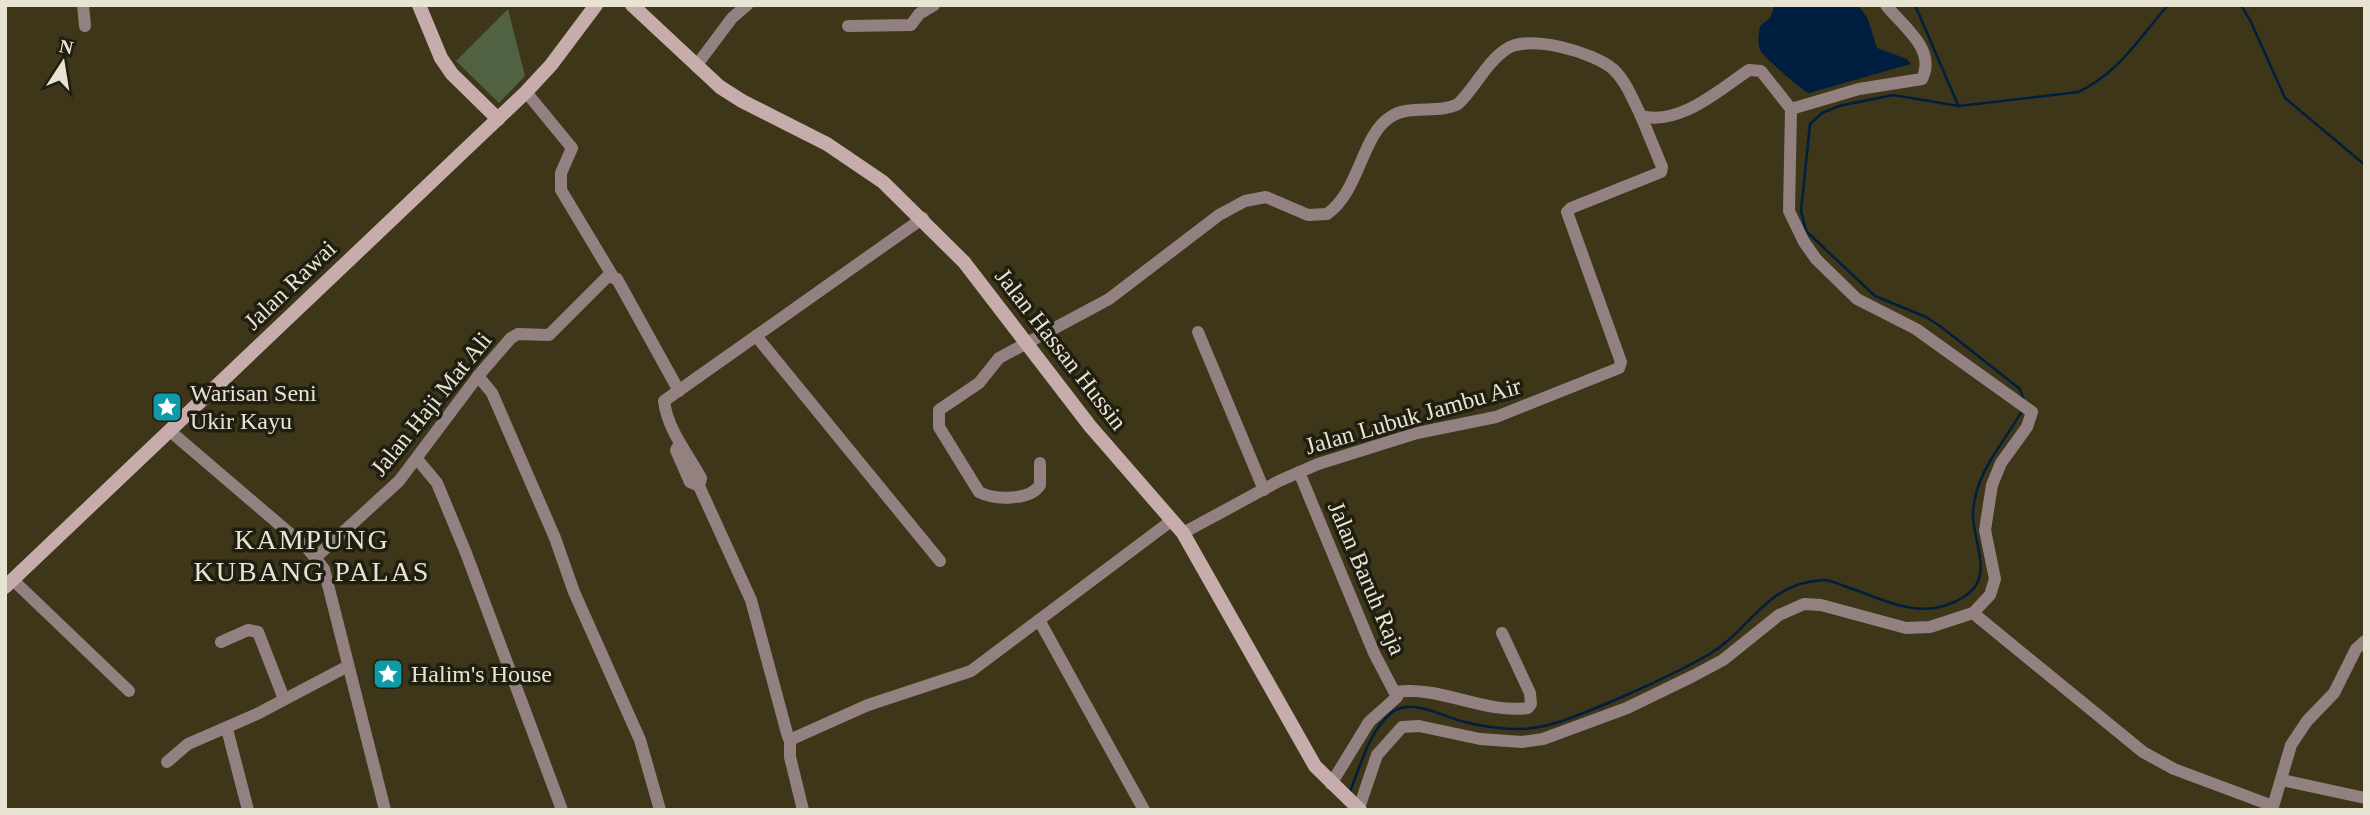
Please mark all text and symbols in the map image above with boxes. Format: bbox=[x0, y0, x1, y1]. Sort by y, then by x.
north arrow bbox=[28, 28, 98, 98]
text: N bbox=[58, 35, 76, 59]
street label: Jalan Rawai bbox=[239, 235, 341, 335]
street label: Jalan Hassan Hussin bbox=[990, 263, 1132, 435]
street label: Jalan Haji Mat Ali bbox=[365, 327, 497, 481]
street label: Jalan Lubuk Jambu Air bbox=[1302, 373, 1524, 459]
place label: Warisan Seni Ukir Kayu bbox=[190, 380, 317, 434]
place icon: Warisan Seni Ukir Kayu bbox=[150, 390, 184, 424]
street label: Jalan Baruh Raja bbox=[1323, 497, 1411, 659]
district label: KAMPUNG KUBANG PALAS bbox=[194, 524, 430, 587]
place icon: Halim's House bbox=[371, 657, 405, 691]
place label: Halim's House bbox=[411, 661, 552, 687]

